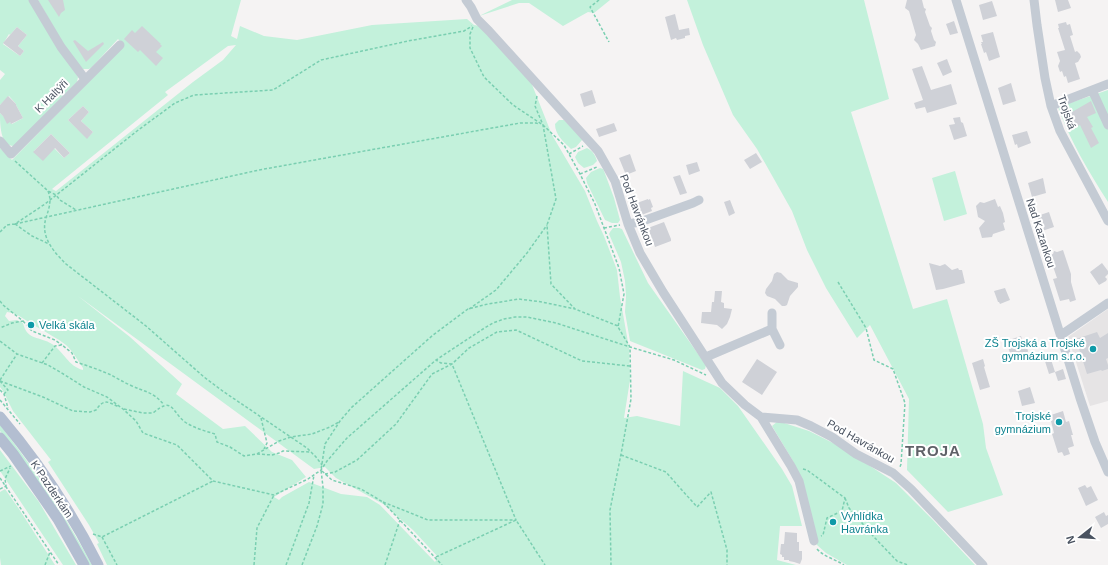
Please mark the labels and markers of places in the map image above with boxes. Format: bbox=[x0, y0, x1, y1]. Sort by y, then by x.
place label: Velká skála bbox=[39, 319, 96, 331]
marker: Velká skála bbox=[26, 320, 36, 330]
place label: ZŠ Trojská a Trojské gymnázium s.r.o. bbox=[985, 337, 1085, 362]
marker: ZŠ Trojská a Trojské gymnázium s.r.o. bbox=[1088, 344, 1098, 354]
place label: Trojské gymnázium bbox=[995, 410, 1051, 435]
marker: Trojské gymnázium bbox=[1054, 417, 1064, 427]
place label: Vyhlídka Havránka bbox=[841, 510, 889, 535]
marker: Vyhlídka Havránka bbox=[828, 517, 838, 527]

